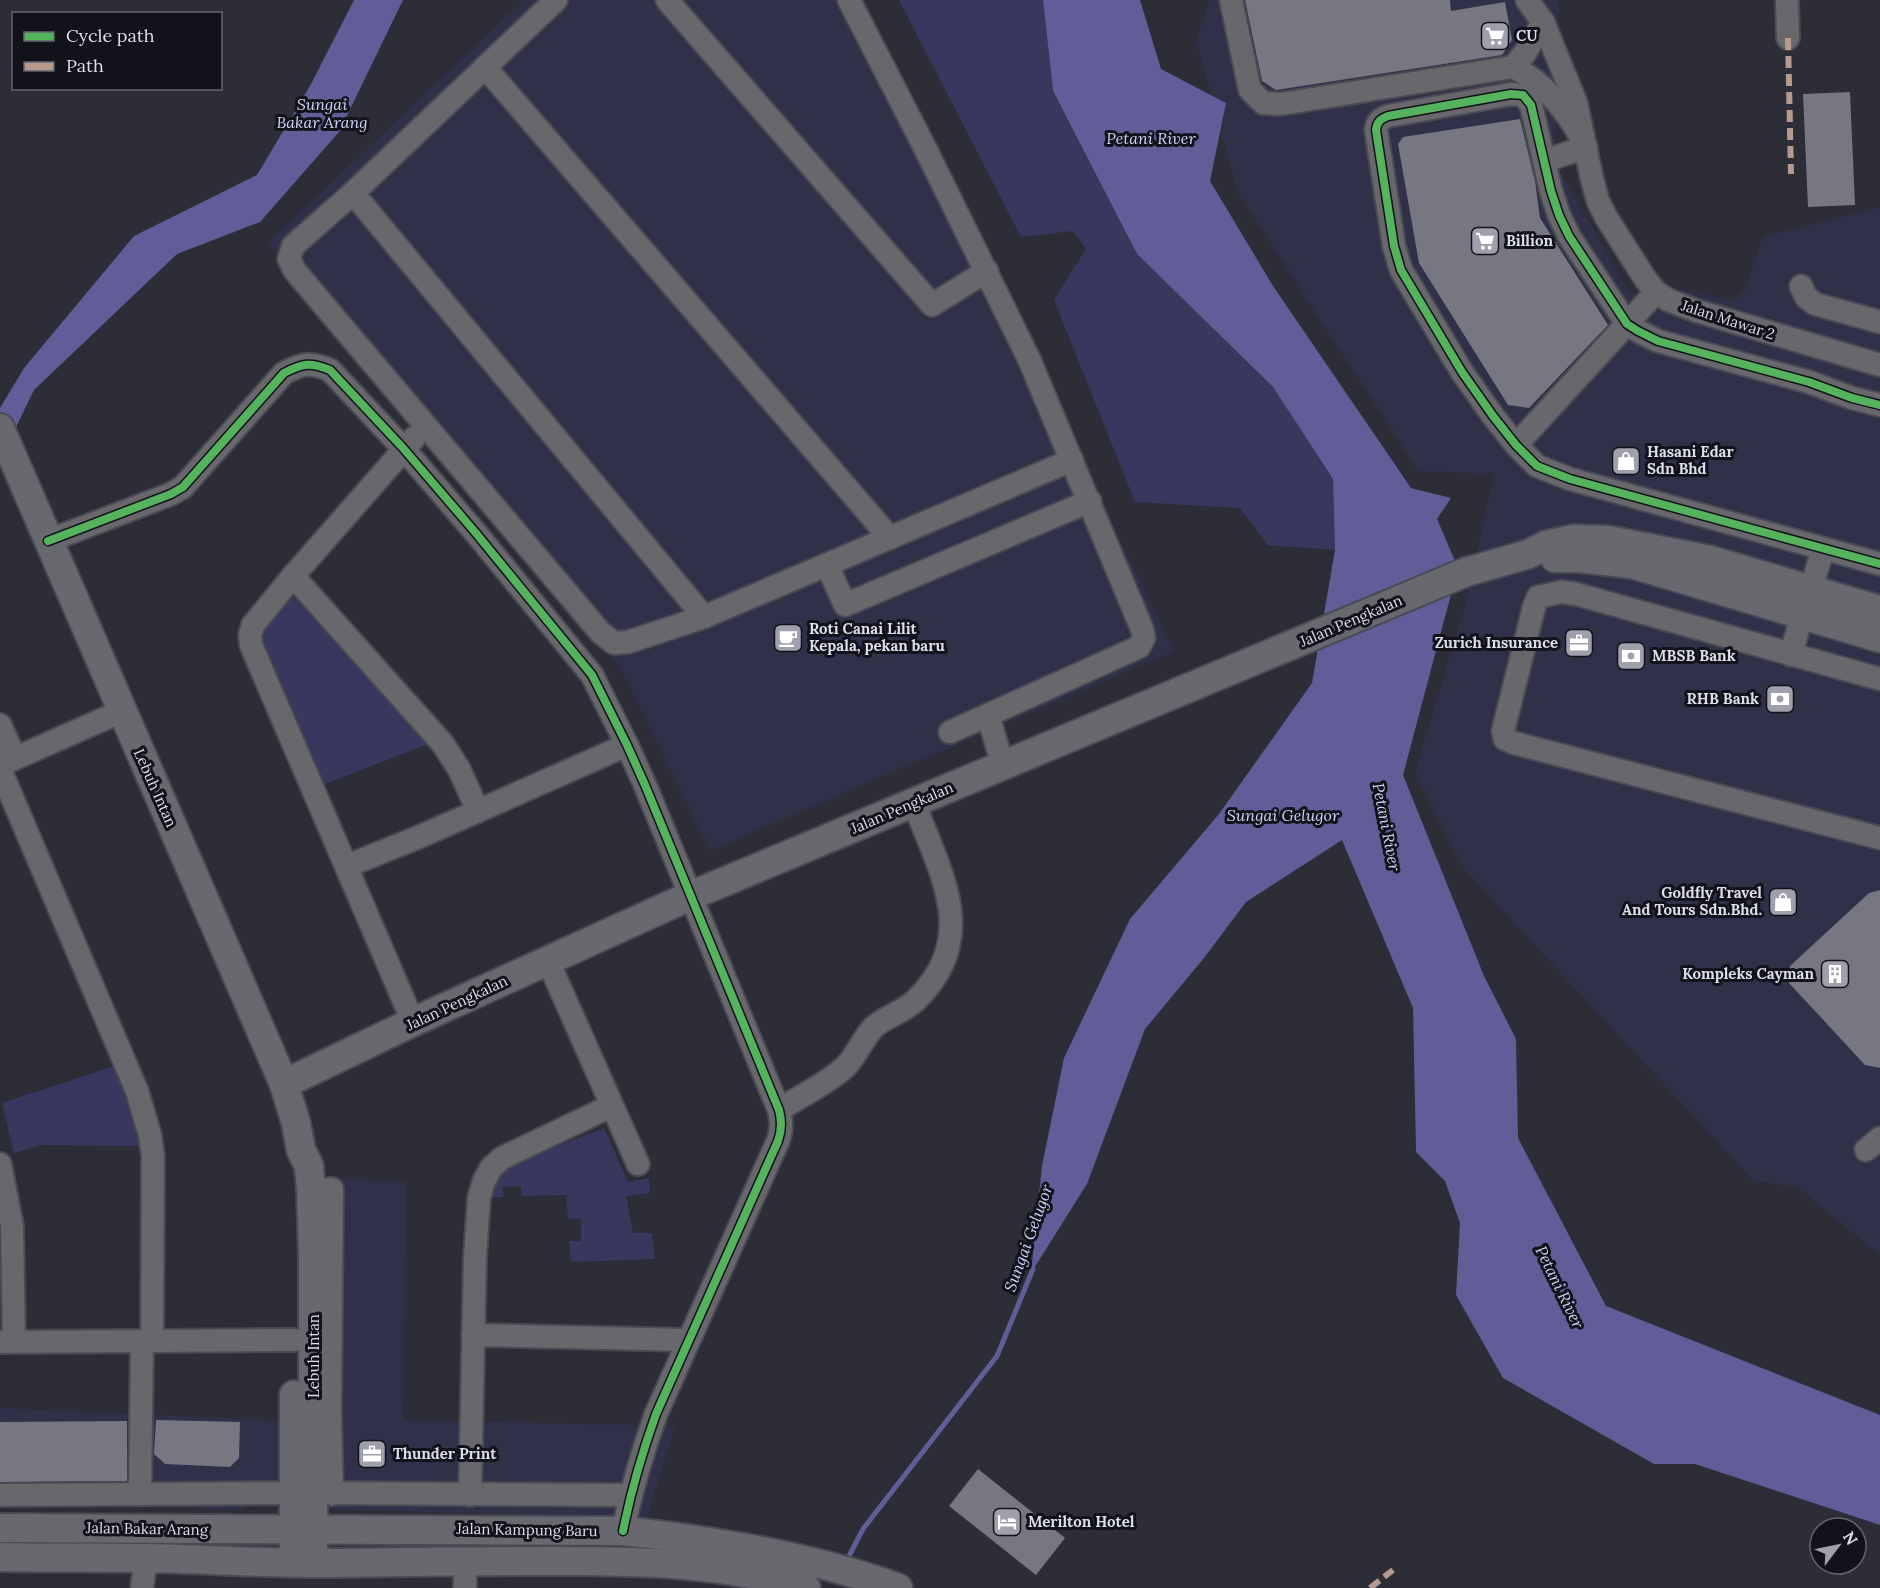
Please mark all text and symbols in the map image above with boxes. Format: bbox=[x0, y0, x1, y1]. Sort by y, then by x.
legend bbox=[12, 12, 222, 90]
supermarket icon: CU bbox=[1479, 20, 1511, 52]
text: Cycle path bbox=[66, 24, 155, 47]
place label: CU bbox=[1516, 26, 1538, 45]
text: Path bbox=[66, 54, 104, 77]
water label: Sungai Bakar Arang bbox=[276, 94, 368, 132]
water label: Petani River bbox=[1106, 128, 1196, 148]
supermarket icon: Billion bbox=[1469, 225, 1501, 257]
place label: Billion bbox=[1506, 231, 1553, 250]
street label: Jalan Mawar 2 bbox=[1678, 295, 1777, 344]
place label: Hasani Edar Sdn Bhd bbox=[1647, 442, 1734, 478]
shop icon: Hasani Edar Sdn Bhd bbox=[1610, 445, 1642, 477]
street label: Jalan Pengkalan bbox=[1296, 590, 1405, 651]
place label: Roti Canai Lilit Kepala, pekan baru bbox=[809, 619, 945, 655]
cafe icon: Roti Canai Lilit Kepala, pekan baru bbox=[772, 622, 804, 654]
office icon: Zurich Insurance bbox=[1563, 627, 1595, 659]
place label: Zurich Insurance bbox=[1435, 633, 1558, 652]
bank icon: MBSB Bank bbox=[1615, 640, 1647, 672]
place label: MBSB Bank bbox=[1652, 646, 1736, 665]
bank icon: RHB Bank bbox=[1764, 683, 1796, 715]
place label: RHB Bank bbox=[1686, 689, 1759, 708]
street label: Lebuh Intan bbox=[130, 746, 181, 830]
street label: Jalan Pengkalan bbox=[847, 777, 956, 838]
water label: Petani River bbox=[1369, 781, 1405, 873]
water label: Sungai Gelugor bbox=[1227, 805, 1340, 825]
place label: Goldfly Travel And Tours Sdn.Bhd. bbox=[1622, 883, 1762, 919]
shop icon: Goldfly Travel And Tours Sdn.Bhd. bbox=[1767, 886, 1799, 918]
building icon: Kompleks Cayman bbox=[1819, 958, 1851, 990]
place label: Kompleks Cayman bbox=[1682, 964, 1814, 983]
street label: Jalan Pengkalan bbox=[402, 971, 510, 1035]
water label: Sungai Gelugor bbox=[999, 1181, 1057, 1294]
water label: Petani River bbox=[1531, 1242, 1589, 1332]
street label: Lebuh Intan bbox=[304, 1314, 323, 1398]
office icon: Thunder Print bbox=[356, 1438, 388, 1470]
place label: Thunder Print bbox=[393, 1444, 497, 1463]
hotel icon: Merilton Hotel bbox=[991, 1506, 1023, 1538]
place label: Merilton Hotel bbox=[1028, 1512, 1135, 1531]
north arrow bbox=[1808, 1516, 1868, 1576]
street label: Jalan Bakar Arang bbox=[85, 1518, 209, 1539]
street label: Jalan Kampung Baru bbox=[455, 1519, 598, 1540]
text: N bbox=[1839, 1528, 1862, 1549]

